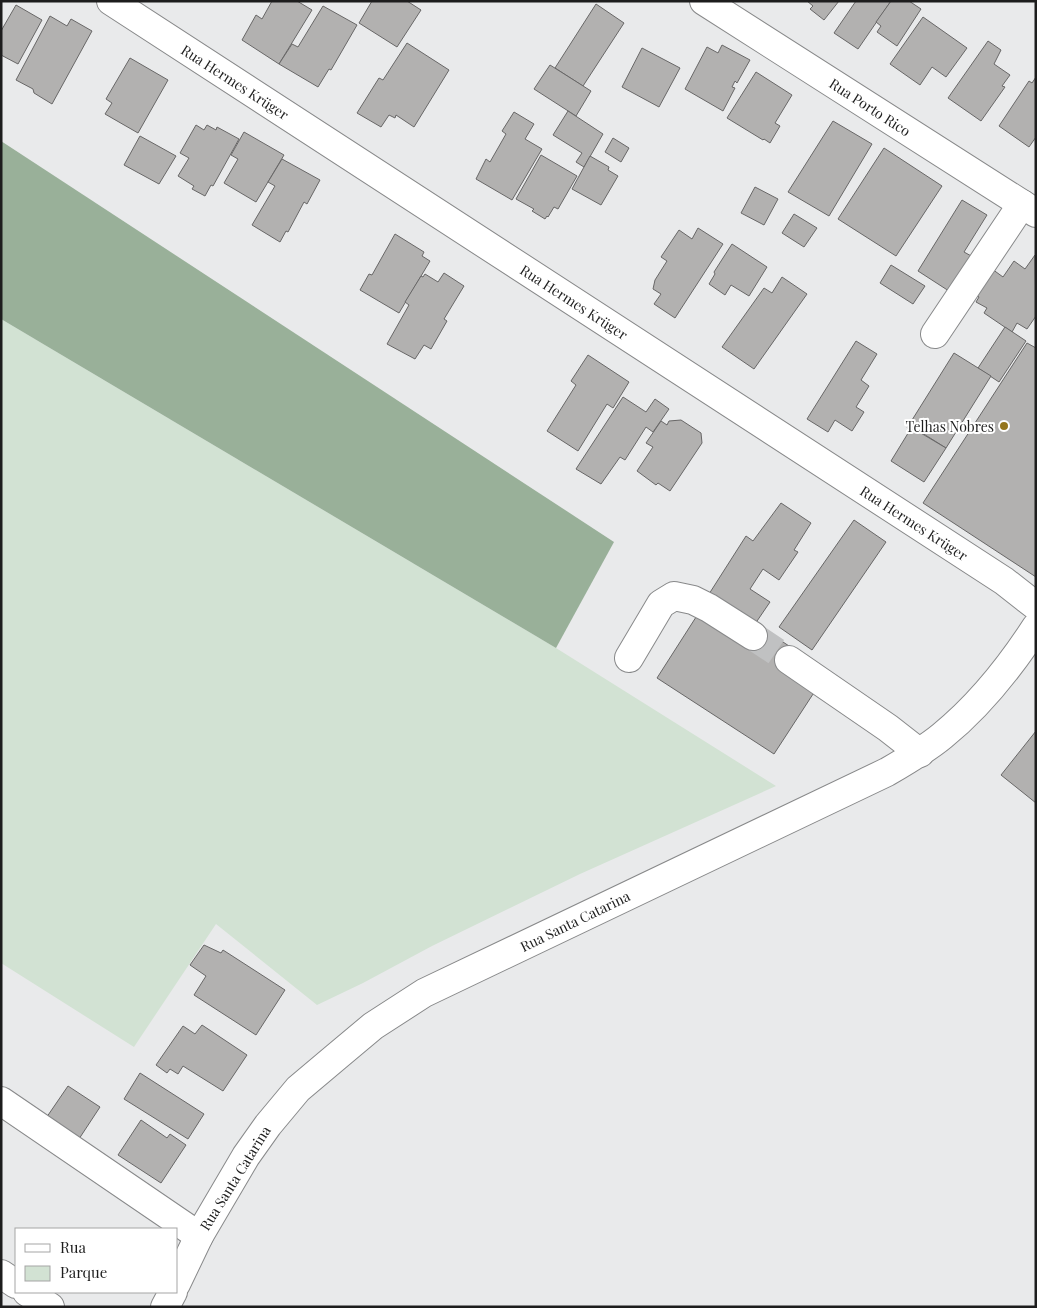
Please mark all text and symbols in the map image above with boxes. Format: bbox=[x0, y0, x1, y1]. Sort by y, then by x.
street label: Rua Hermes Krüger bbox=[178, 40, 293, 124]
street label: Rua Porto Rico bbox=[826, 74, 915, 141]
street label: Rua Hermes Krüger bbox=[517, 260, 632, 344]
place label: Telhas Nobres bbox=[905, 417, 994, 436]
marker: Telhas Nobres bbox=[998, 420, 1010, 432]
street label: Rua Hermes Krüger bbox=[857, 481, 972, 565]
street label: Rua Santa Catarina bbox=[517, 886, 633, 956]
street label: Rua Santa Catarina bbox=[195, 1122, 275, 1234]
legend bbox=[15, 1228, 178, 1293]
text: Rua bbox=[60, 1237, 86, 1257]
text: Parque bbox=[60, 1262, 107, 1282]

